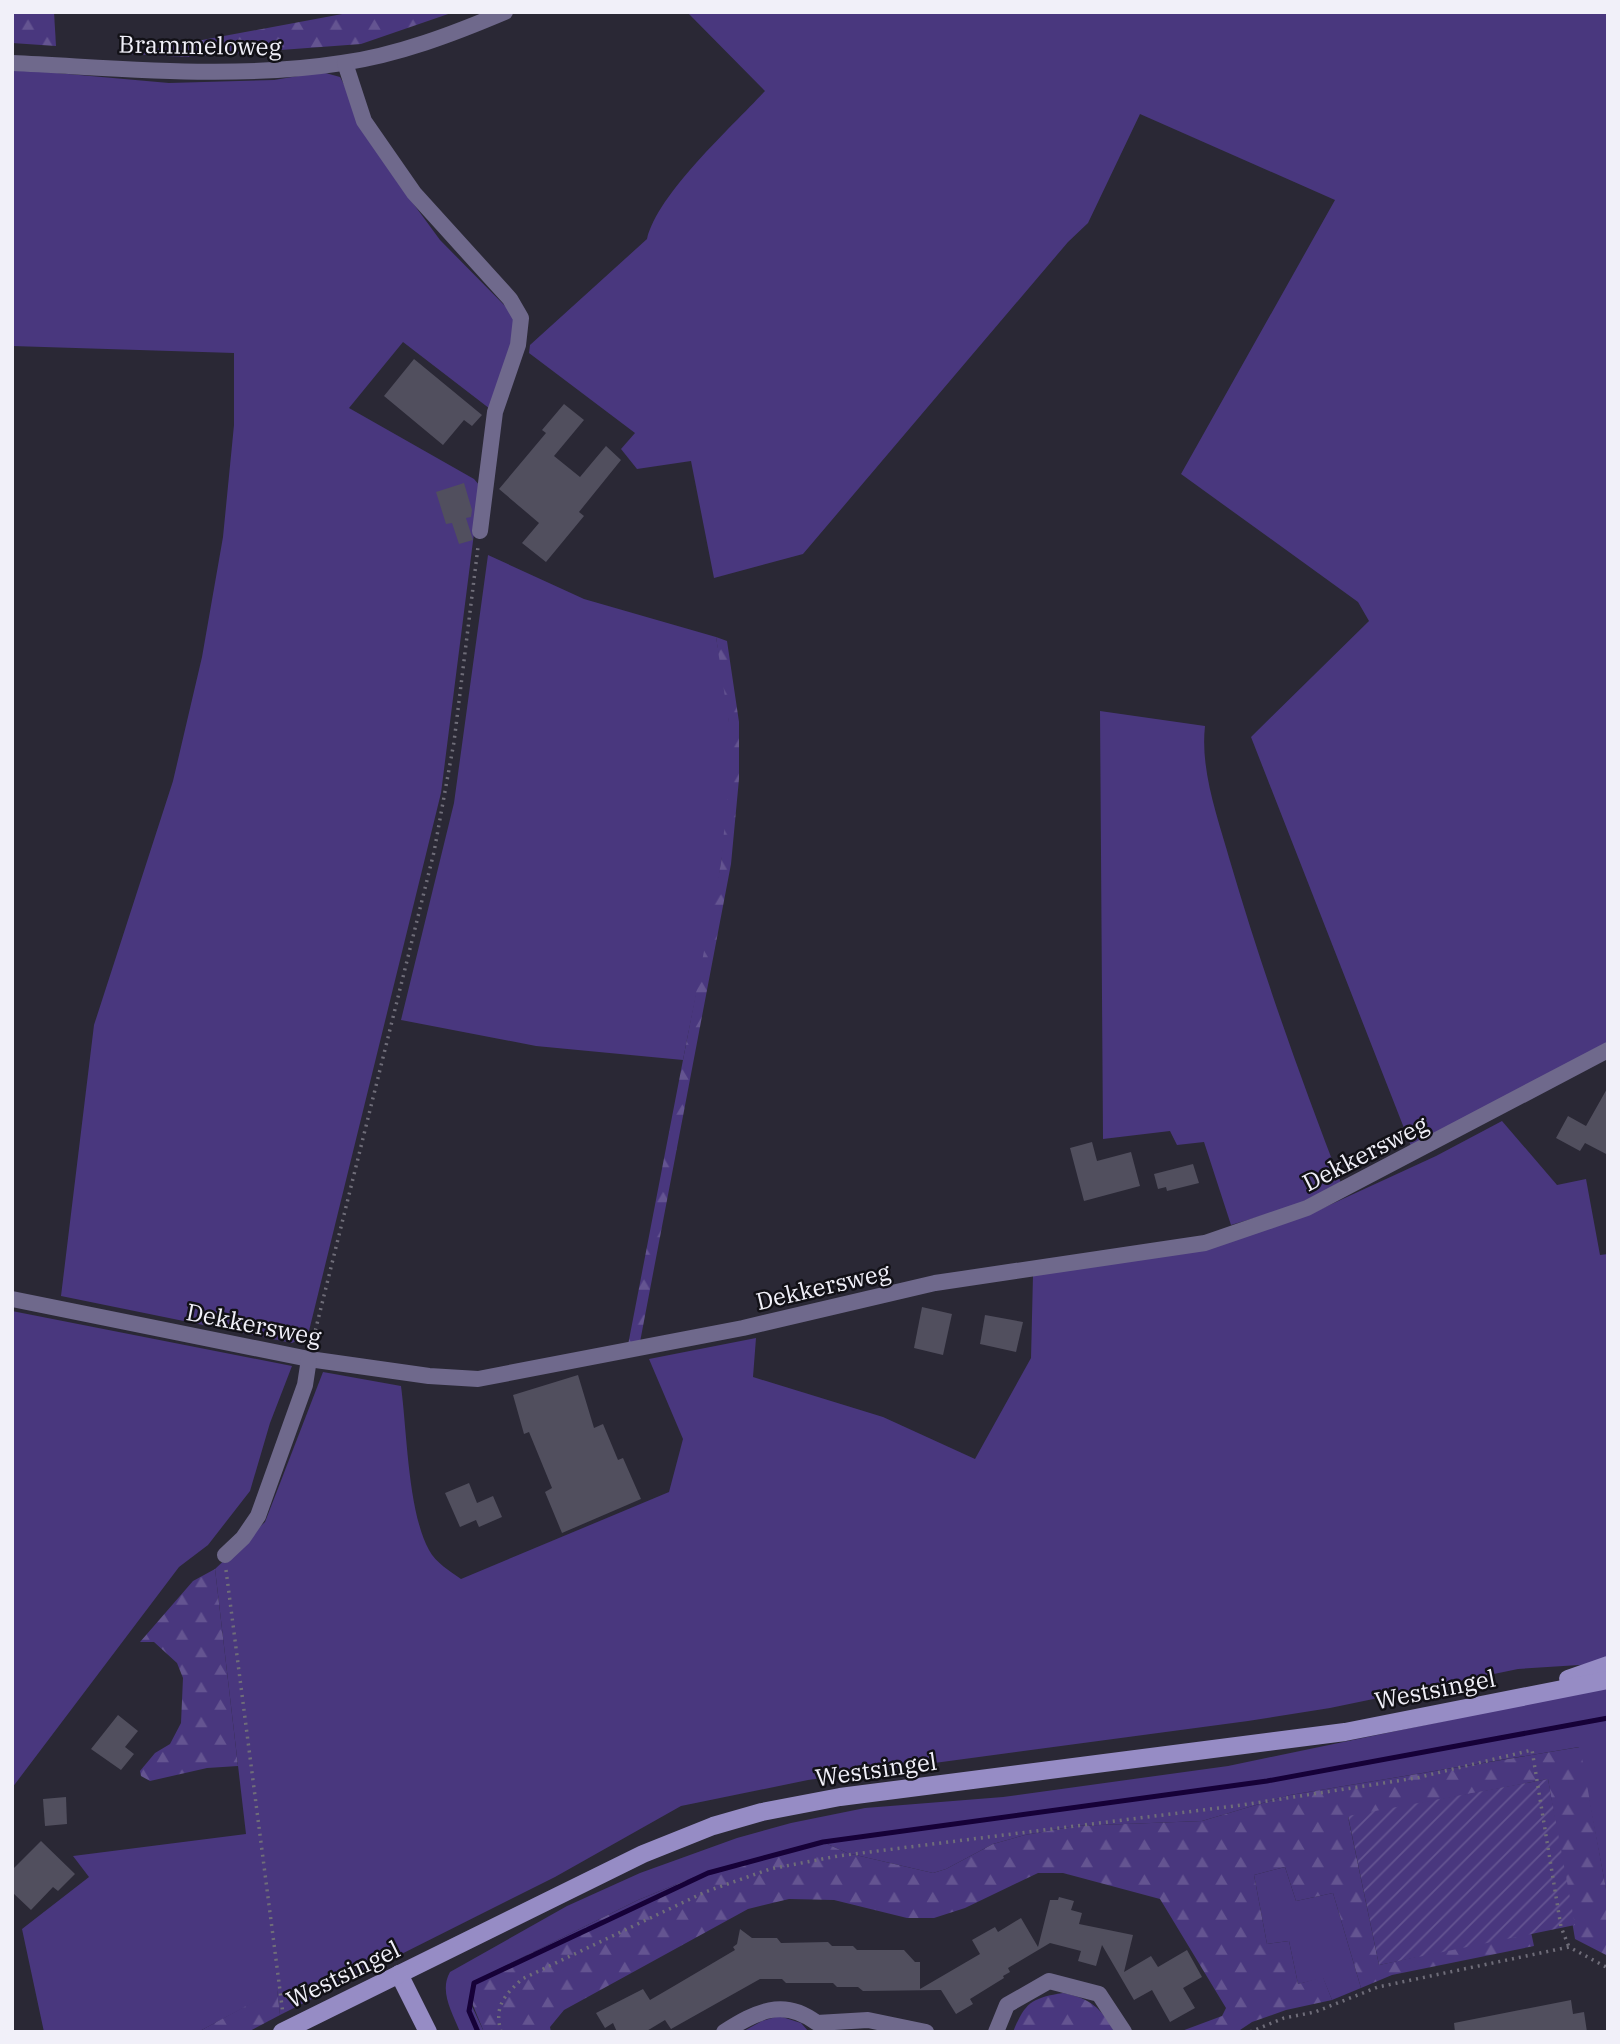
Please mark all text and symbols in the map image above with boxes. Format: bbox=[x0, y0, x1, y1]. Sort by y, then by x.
street label: Brammeloweg bbox=[118, 28, 282, 62]
street label: Dekkersweg bbox=[1297, 1108, 1433, 1198]
street label: Dekkersweg bbox=[753, 1255, 893, 1317]
street label: Dekkersweg bbox=[184, 1295, 324, 1353]
street label: Westsingel bbox=[1372, 1662, 1498, 1716]
street label: Westsingel bbox=[813, 1745, 939, 1793]
street label: Westsingel bbox=[281, 1933, 405, 2015]

